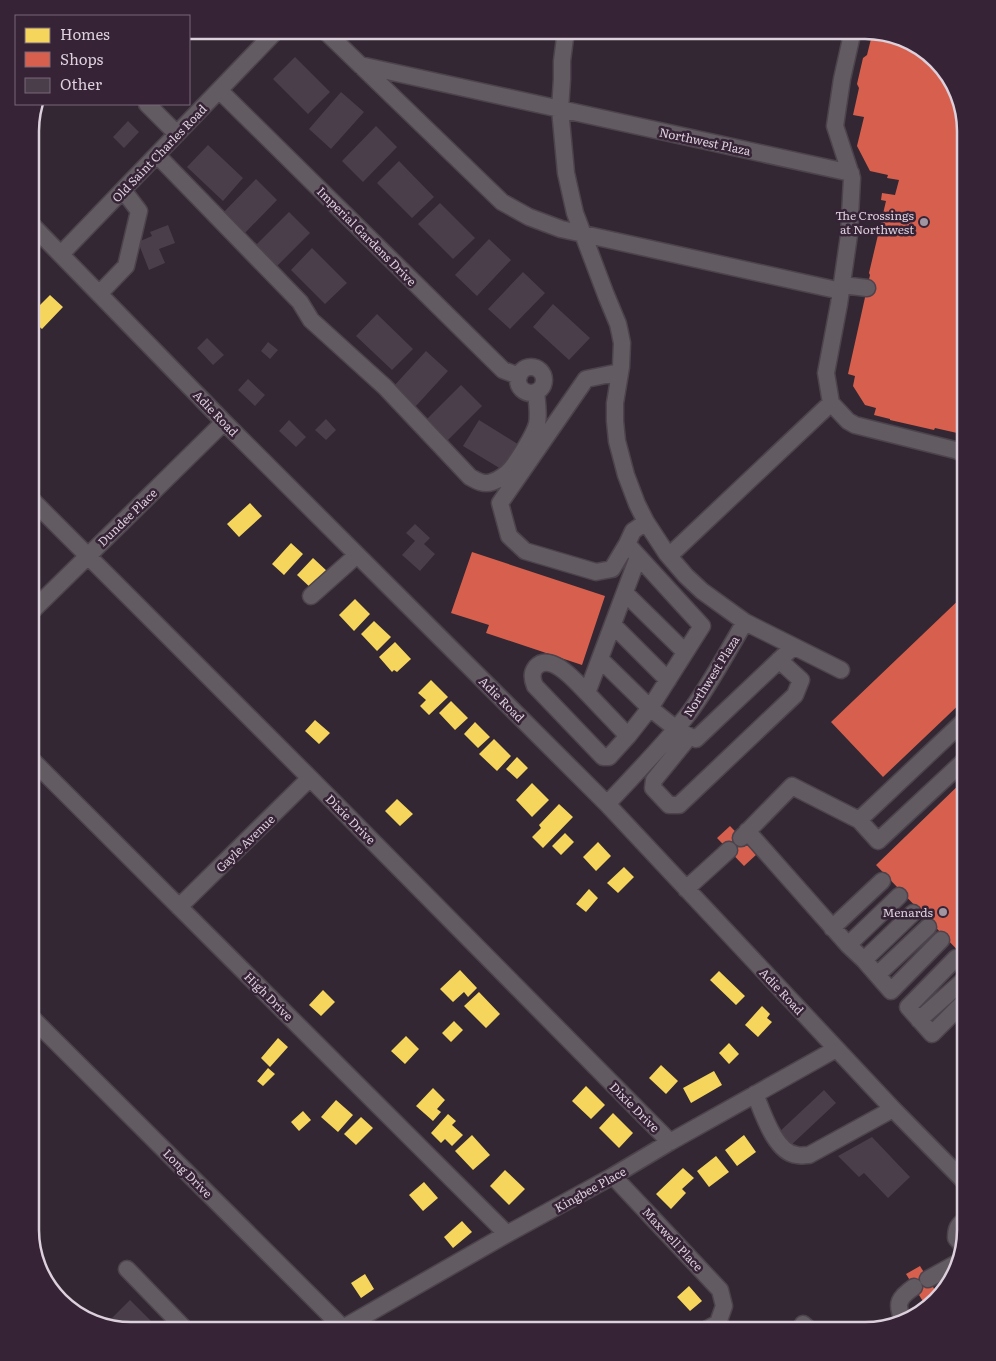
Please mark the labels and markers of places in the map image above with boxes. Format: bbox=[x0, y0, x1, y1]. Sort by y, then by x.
place label: The Crossings at Northwest bbox=[835, 206, 915, 238]
marker: The Crossings at Northwest bbox=[918, 216, 930, 228]
place label: Menards bbox=[882, 903, 934, 921]
marker: Menards bbox=[937, 906, 949, 918]

